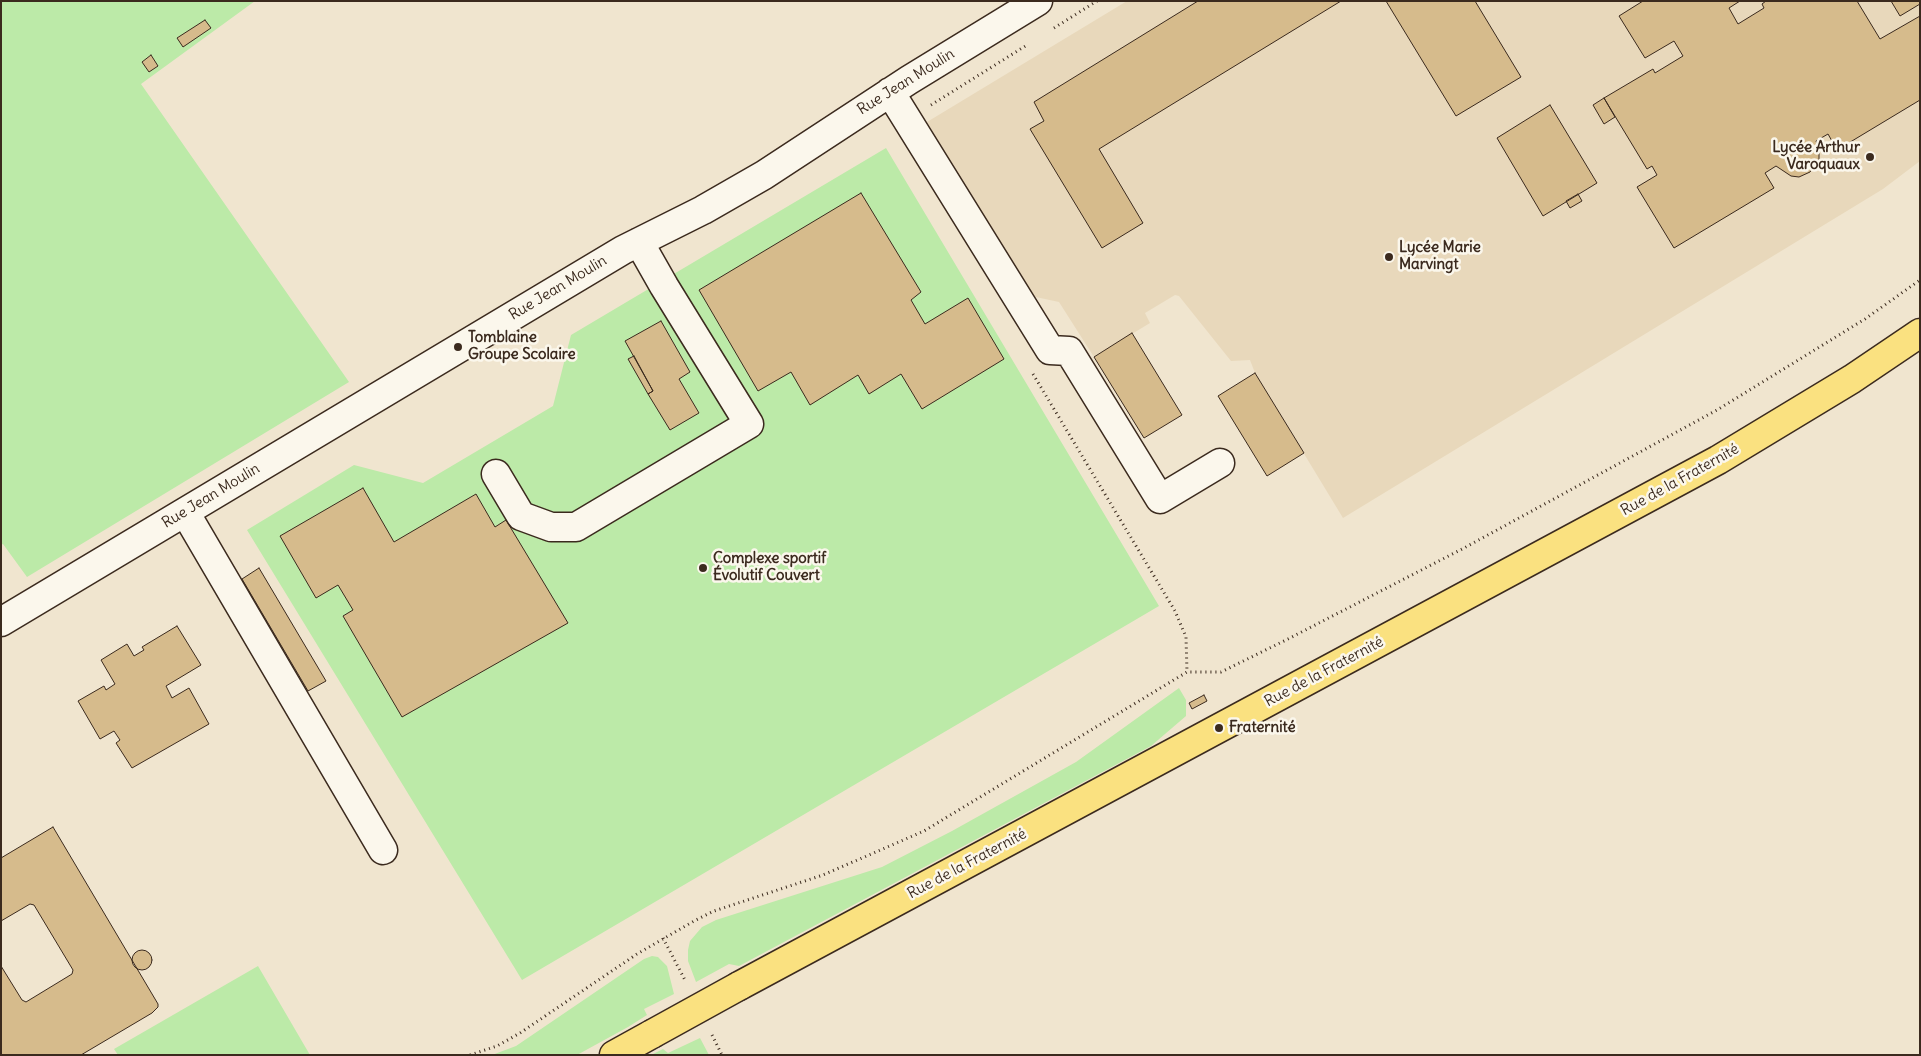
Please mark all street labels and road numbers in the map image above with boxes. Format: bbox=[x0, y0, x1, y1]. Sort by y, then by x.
street label: Rue Jean Moulin bbox=[854, 45, 958, 119]
street label: Rue Jean Moulin bbox=[506, 252, 610, 324]
street label: Rue de la Fraternité bbox=[1618, 440, 1742, 520]
street label: Rue Jean Moulin bbox=[159, 460, 263, 532]
street label: Rue de la Fraternité bbox=[1261, 633, 1387, 711]
street label: Rue de la Fraternité bbox=[904, 825, 1030, 903]

